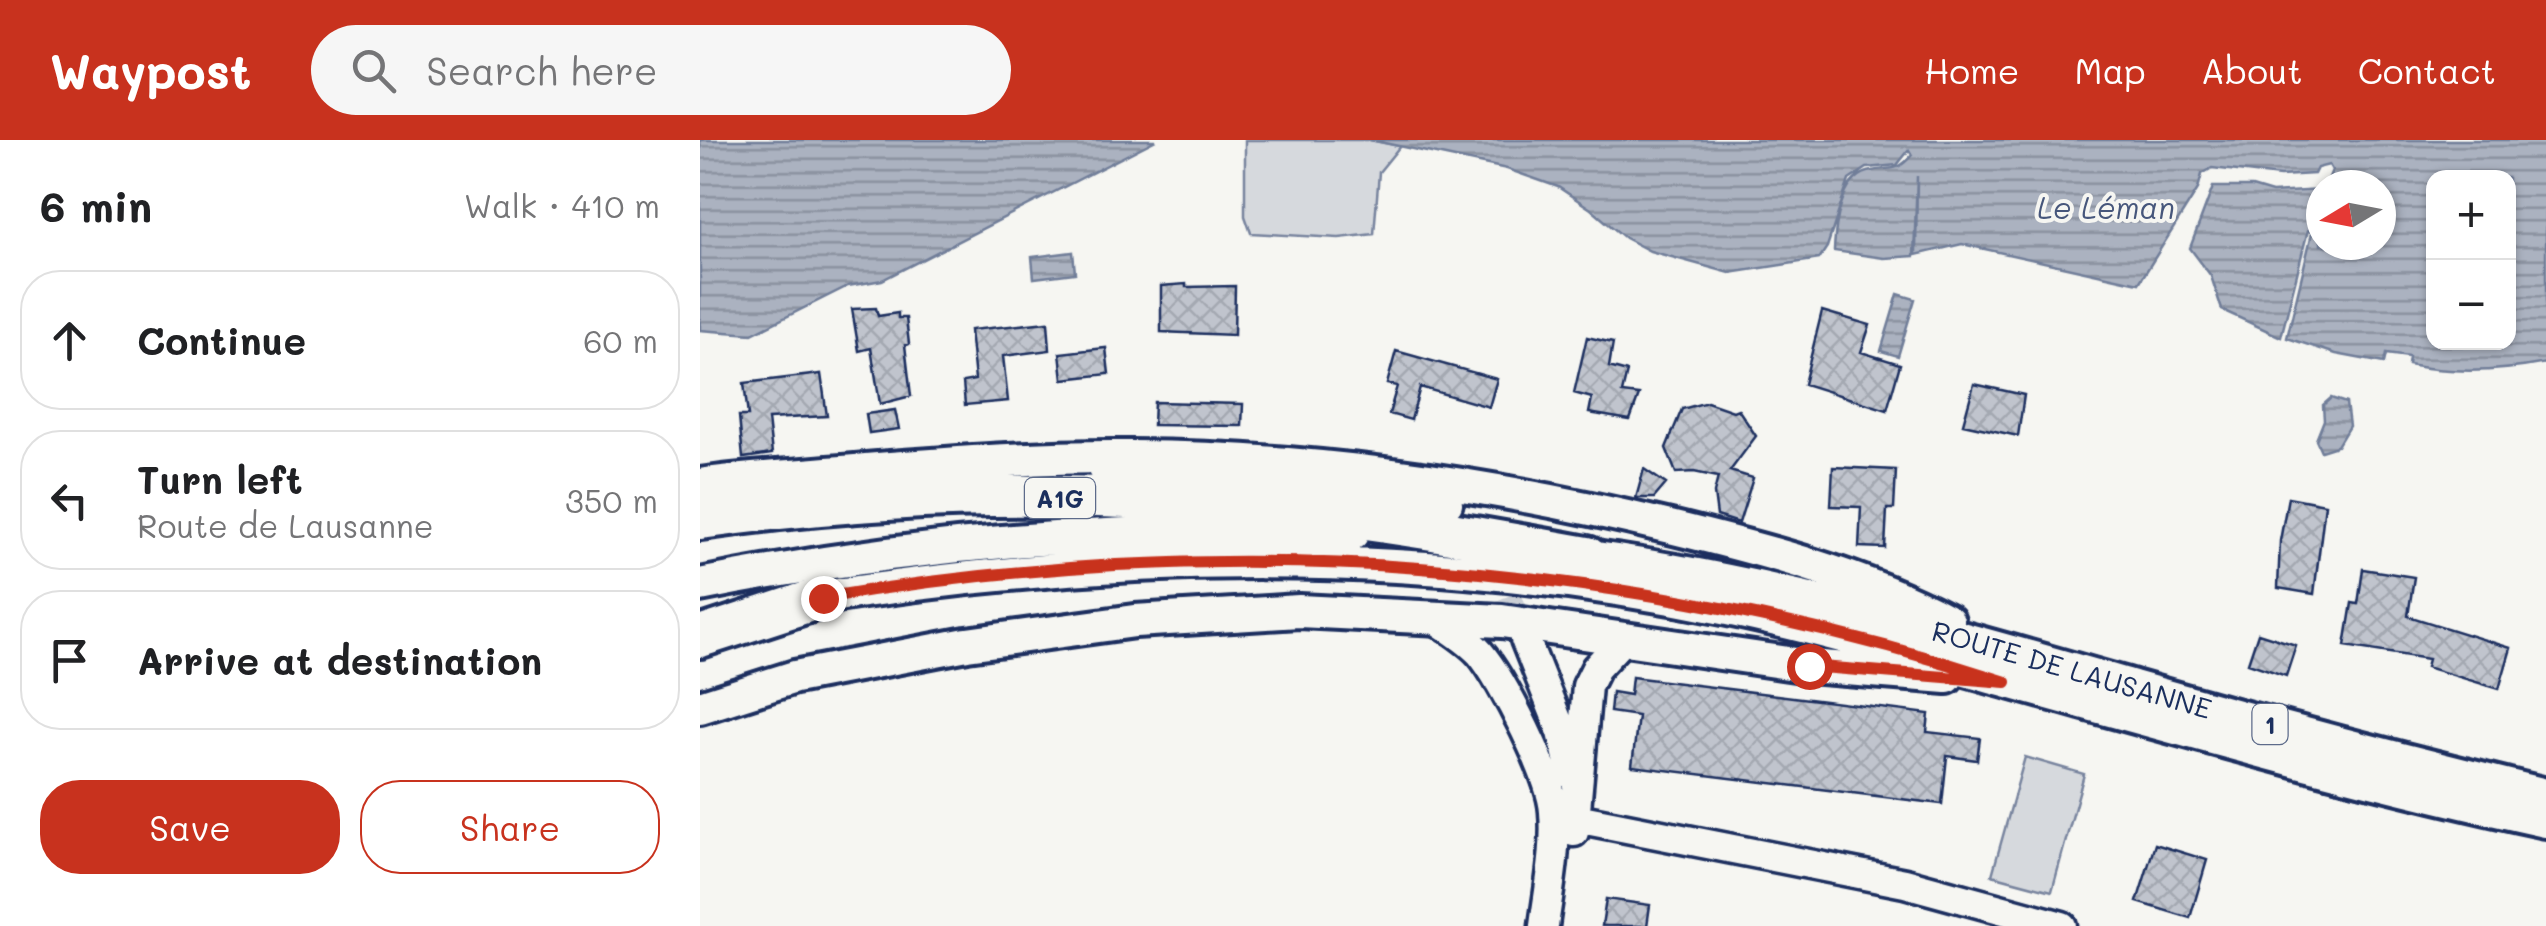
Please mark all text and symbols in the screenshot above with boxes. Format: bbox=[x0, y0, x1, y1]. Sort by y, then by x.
search box bbox=[311, 25, 1011, 115]
text: Waypost bbox=[50, 39, 251, 101]
icon: search bbox=[346, 43, 401, 98]
text: Search here bbox=[426, 45, 657, 95]
text: Home bbox=[1924, 47, 2020, 93]
text: Map bbox=[2075, 47, 2146, 93]
text: About bbox=[2201, 47, 2303, 93]
text: Contact bbox=[2358, 47, 2496, 93]
north arrow bbox=[2306, 170, 2396, 260]
map controls bbox=[2426, 170, 2516, 350]
button: + bbox=[2426, 170, 2516, 260]
text: 6 min bbox=[40, 178, 152, 233]
text: Walk · 410 m bbox=[464, 184, 660, 226]
water label: Le Léman bbox=[2037, 187, 2175, 227]
button: − bbox=[2426, 260, 2516, 350]
icon: ahead bbox=[42, 313, 97, 368]
text: Continue bbox=[137, 315, 306, 365]
text: 60 m bbox=[583, 319, 658, 361]
text: Turn left bbox=[137, 454, 303, 504]
icon: left bbox=[42, 473, 97, 528]
road number: A1G bbox=[1025, 478, 1095, 518]
text: 350 m bbox=[565, 479, 658, 521]
text: Route de Lausanne bbox=[137, 504, 433, 546]
route end bbox=[801, 576, 847, 622]
street label: ROUTE DE LAUSANNE bbox=[1928, 612, 2216, 726]
icon: arrive bbox=[42, 633, 97, 688]
text: Arrive at destination bbox=[137, 635, 542, 685]
route start bbox=[1787, 644, 1833, 690]
road number: 1 bbox=[2252, 704, 2288, 744]
button: Save bbox=[40, 780, 340, 874]
button: Share bbox=[360, 780, 660, 874]

